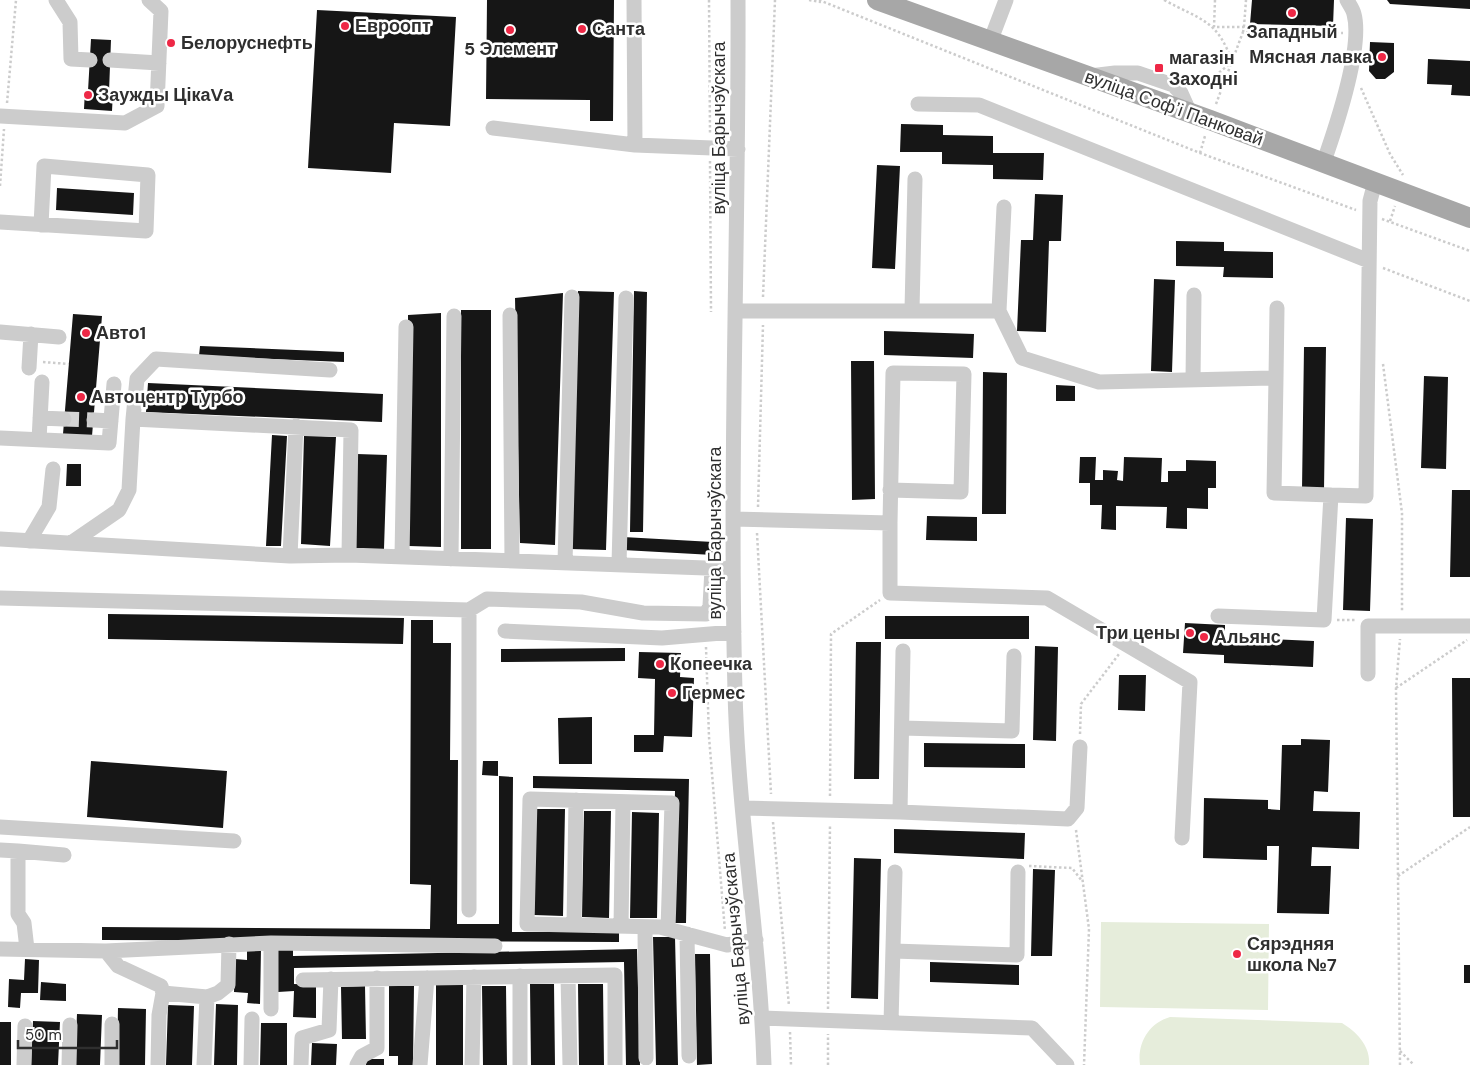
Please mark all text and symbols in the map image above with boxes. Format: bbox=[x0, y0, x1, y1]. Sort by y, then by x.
marker: Западный bbox=[1286, 7, 1298, 19]
place label: Евроопт bbox=[355, 14, 431, 38]
place label: Санта bbox=[592, 17, 646, 41]
marker: Евроопт bbox=[339, 20, 351, 32]
place label: Западный bbox=[1247, 20, 1337, 44]
marker: Санта bbox=[576, 23, 588, 35]
marker: 5 Элемент bbox=[504, 24, 516, 36]
place label: Белоруснефть bbox=[181, 31, 313, 55]
marker: Белоруснефть bbox=[165, 37, 177, 49]
place label: 5 Элемент bbox=[464, 37, 556, 61]
street label: вуліца Барычэўскага bbox=[707, 40, 731, 215]
place label: Мясная лавка bbox=[1249, 45, 1373, 69]
place label: магазін Заходні bbox=[1169, 46, 1238, 91]
marker: Мясная лавка bbox=[1376, 51, 1388, 63]
marker: магазін Заходні bbox=[1153, 62, 1165, 74]
street label: вуліца Софʼі Панковай bbox=[1081, 65, 1267, 151]
place label: Заужды ЦікаVа bbox=[98, 83, 234, 107]
marker: Заужды ЦікаVа bbox=[82, 89, 94, 101]
place label: Авто1 bbox=[96, 321, 146, 345]
marker: Авто1 bbox=[80, 327, 92, 339]
place label: Автоцентр Турбо bbox=[91, 385, 244, 409]
marker: Автоцентр Турбо bbox=[75, 391, 87, 403]
street label: вуліца Барычэўскага bbox=[703, 445, 727, 620]
place label: Три цены bbox=[1096, 621, 1180, 645]
place label: Альянс bbox=[1214, 625, 1281, 649]
marker: Три цены bbox=[1184, 627, 1196, 639]
marker: Альянс bbox=[1198, 631, 1210, 643]
place label: Копеечка bbox=[670, 652, 753, 676]
marker: Копеечка bbox=[654, 658, 666, 670]
place label: Гермес bbox=[682, 681, 745, 705]
marker: Гермес bbox=[666, 687, 678, 699]
street label: вуліца Барычэўскага bbox=[716, 851, 756, 1026]
place label: Сярэдняя школа №7 bbox=[1247, 932, 1337, 977]
marker: Сярэдняя школа №7 bbox=[1231, 948, 1243, 960]
scale bar bbox=[18, 1018, 116, 1050]
text: 50 m bbox=[25, 1025, 62, 1045]

